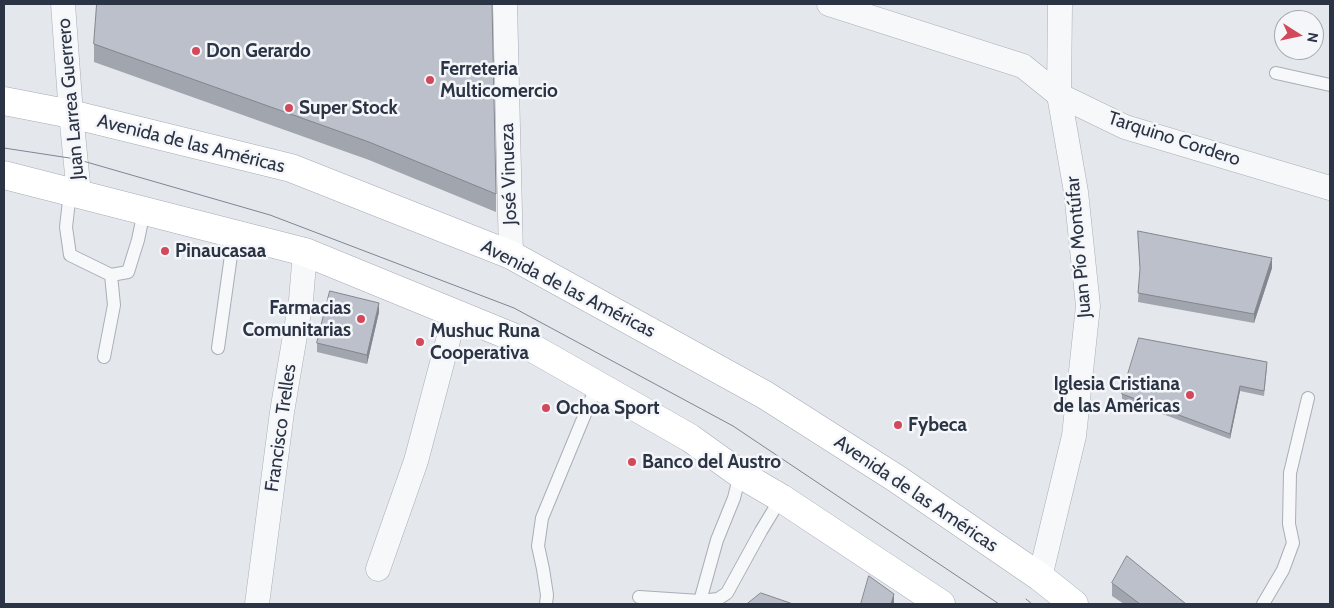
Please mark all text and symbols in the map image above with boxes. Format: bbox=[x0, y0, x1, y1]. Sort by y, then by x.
north arrow bbox=[1274, 10, 1324, 60]
street label: Juan Larrea Guerrero bbox=[53, 17, 89, 181]
text: N bbox=[1303, 31, 1323, 44]
place label: Don Gerardo bbox=[206, 40, 311, 62]
marker: Don Gerardo bbox=[190, 45, 202, 57]
place label: Ferreteria Multicomercio bbox=[440, 58, 558, 102]
marker: Ferreteria Multicomercio bbox=[424, 74, 436, 86]
place label: Super Stock bbox=[299, 97, 398, 119]
marker: Super Stock bbox=[283, 102, 295, 114]
street label: Tarquino Cordero bbox=[1105, 107, 1243, 171]
street label: Avenida de las Américas bbox=[95, 110, 287, 178]
street label: José Vinueza bbox=[496, 123, 522, 225]
street label: Juan Pío Montúfar bbox=[1061, 175, 1097, 319]
street label: Avenida de las Américas bbox=[477, 235, 659, 343]
place label: Pinaucasaa bbox=[175, 240, 266, 262]
marker: Pinaucasaa bbox=[159, 245, 171, 257]
place label: Farmacias Comunitarias bbox=[242, 297, 351, 341]
marker: Farmacias Comunitarias bbox=[355, 313, 367, 325]
place label: Mushuc Runa Cooperativa bbox=[430, 320, 540, 364]
marker: Mushuc Runa Cooperativa bbox=[414, 336, 426, 348]
street label: Francisco Trelles bbox=[261, 363, 301, 493]
place label: Iglesia Cristiana de las Américas bbox=[1053, 373, 1180, 417]
marker: Iglesia Cristiana de las Américas bbox=[1184, 389, 1196, 401]
place label: Ochoa Sport bbox=[556, 397, 659, 419]
marker: Ochoa Sport bbox=[540, 402, 552, 414]
place label: Fybeca bbox=[908, 414, 967, 436]
marker: Fybeca bbox=[892, 419, 904, 431]
street label: Avenida de las Américas bbox=[830, 431, 1002, 557]
place label: Banco del Austro bbox=[642, 451, 781, 473]
marker: Banco del Austro bbox=[626, 456, 638, 468]

